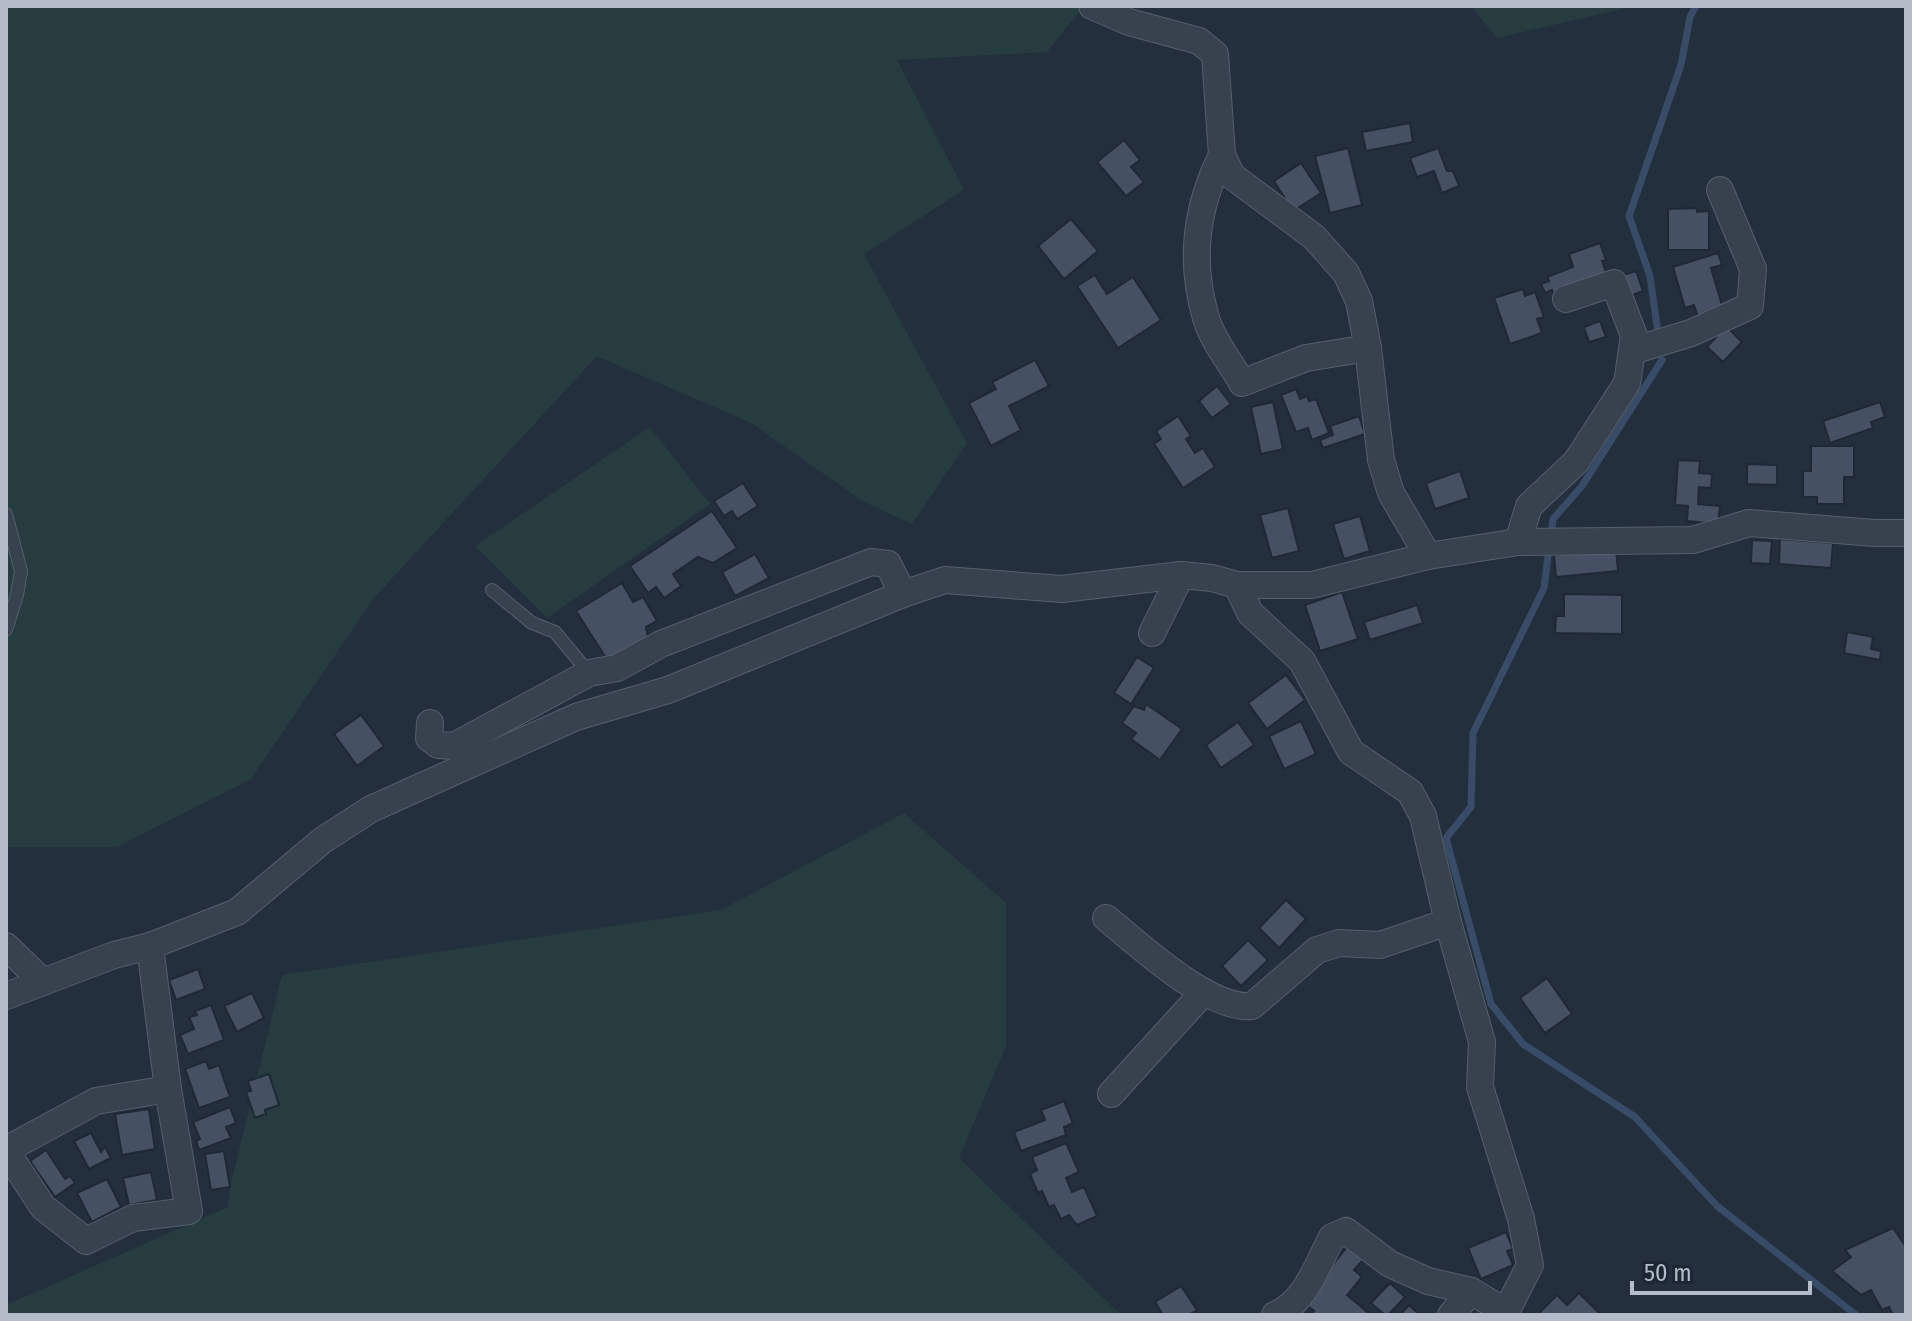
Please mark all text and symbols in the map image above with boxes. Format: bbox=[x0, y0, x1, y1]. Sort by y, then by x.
scale bar bbox=[1632, 1245, 1810, 1295]
text: 50 m bbox=[1644, 1259, 1692, 1287]

